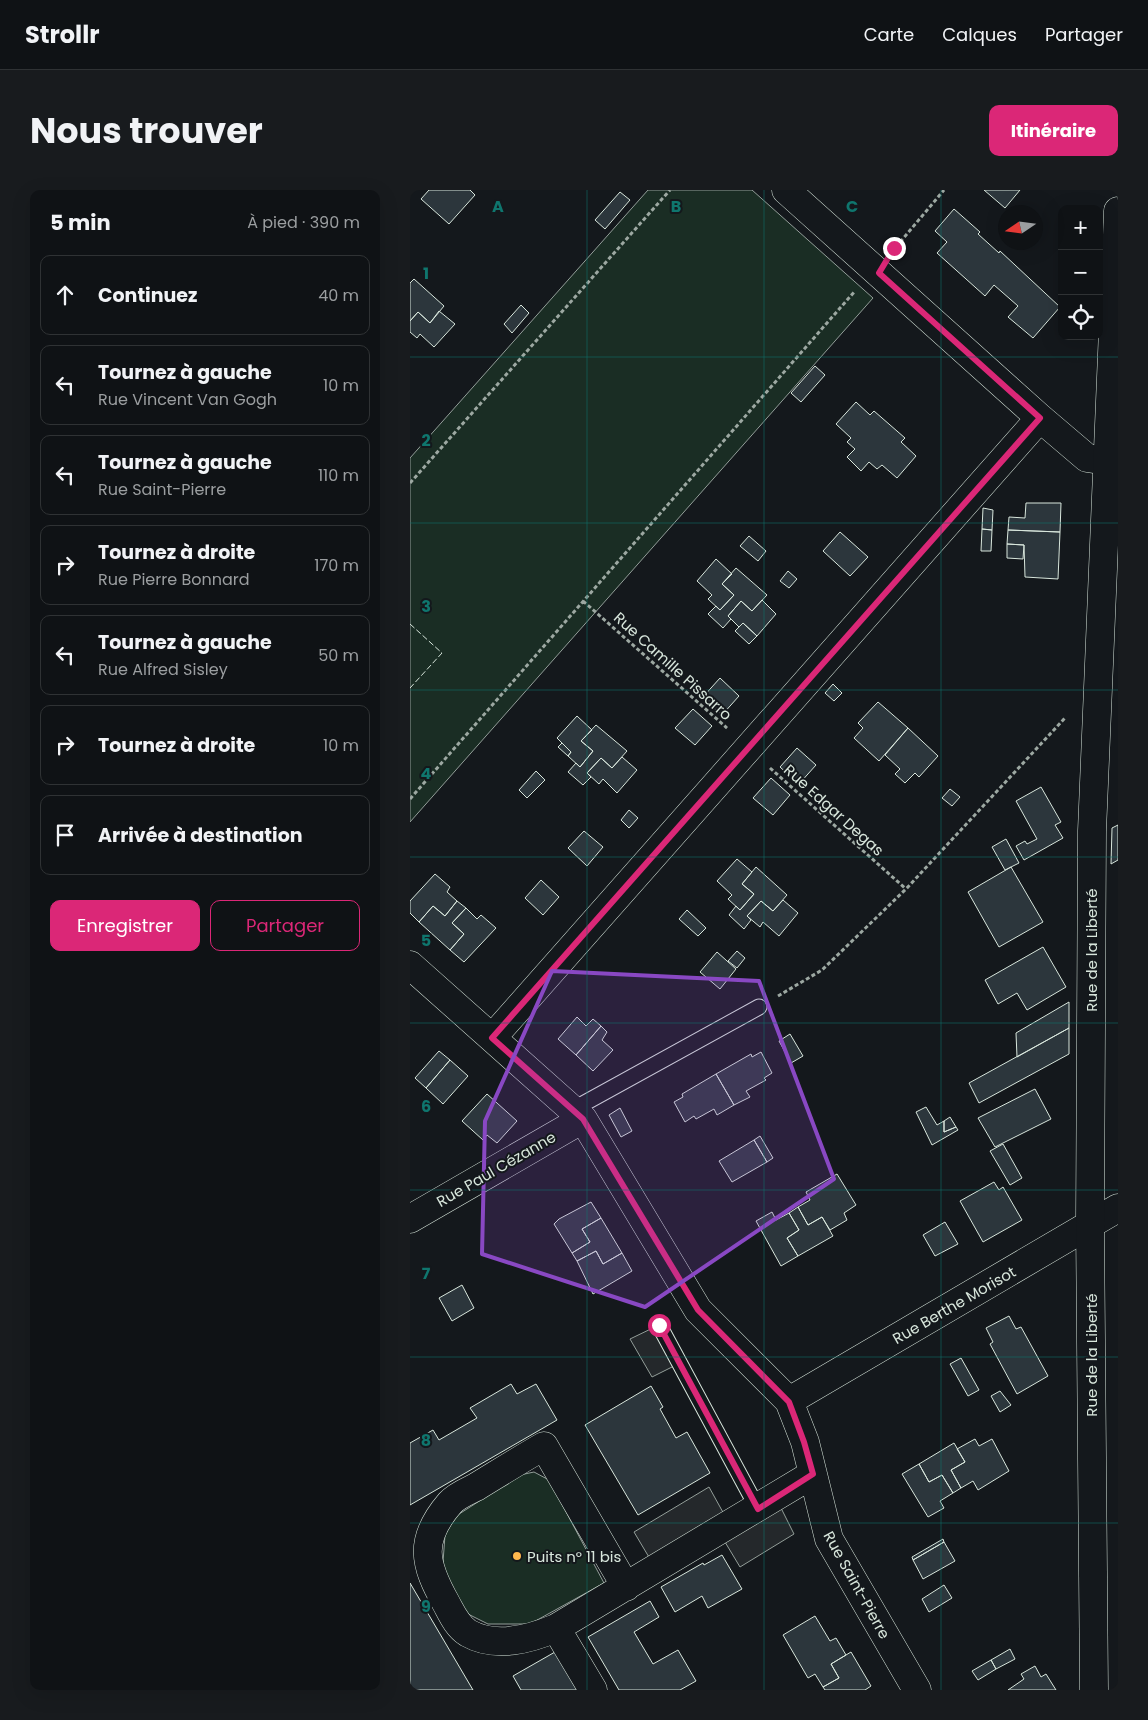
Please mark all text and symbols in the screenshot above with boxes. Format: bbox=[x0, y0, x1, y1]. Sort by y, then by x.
text: Strollr bbox=[25, 18, 100, 51]
text: Carte bbox=[864, 22, 914, 47]
text: Calques bbox=[942, 22, 1017, 47]
text: Partager bbox=[1045, 22, 1123, 47]
button: Itinéraire bbox=[989, 105, 1118, 156]
text: Nous trouver bbox=[30, 106, 263, 155]
text: A bbox=[492, 195, 504, 218]
text: B bbox=[671, 195, 681, 218]
text: C bbox=[846, 195, 858, 218]
north arrow bbox=[998, 205, 1043, 250]
map controls bbox=[1058, 205, 1103, 340]
button: + bbox=[1058, 205, 1103, 250]
text: 5 min bbox=[50, 208, 111, 237]
text: À pied · 390 m bbox=[247, 211, 360, 234]
route end bbox=[883, 237, 906, 260]
button: − bbox=[1058, 250, 1103, 295]
text: 1 bbox=[423, 262, 429, 285]
icon: ahead bbox=[51, 281, 79, 309]
text: Continuez bbox=[98, 282, 197, 309]
text: 40 m bbox=[318, 284, 359, 307]
button: locate bbox=[1058, 295, 1103, 340]
text: Tournez à gauche bbox=[98, 359, 272, 386]
icon: left bbox=[51, 371, 79, 399]
text: 10 m bbox=[323, 374, 359, 397]
text: Rue Vincent Van Gogh bbox=[98, 388, 277, 411]
text: 2 bbox=[421, 429, 431, 452]
text: Tournez à gauche bbox=[98, 449, 272, 476]
icon: left bbox=[51, 461, 79, 489]
text: 110 m bbox=[318, 464, 359, 487]
text: Rue Saint-Pierre bbox=[98, 478, 226, 501]
text: Tournez à droite bbox=[98, 539, 255, 566]
icon: right bbox=[51, 551, 79, 579]
text: 170 m bbox=[314, 554, 359, 577]
text: Rue Pierre Bonnard bbox=[98, 568, 250, 591]
text: 3 bbox=[421, 595, 431, 618]
street label: Rue Camille Pissarro bbox=[609, 607, 737, 725]
text: Tournez à gauche bbox=[98, 629, 272, 656]
icon: left bbox=[51, 641, 79, 669]
text: 50 m bbox=[318, 644, 359, 667]
text: Rue Alfred Sisley bbox=[98, 658, 228, 681]
icon: right bbox=[51, 731, 79, 759]
text: Tournez à droite bbox=[98, 732, 255, 759]
text: 10 m bbox=[323, 734, 359, 757]
street label: Rue Edgar Degas bbox=[779, 759, 889, 861]
text: 4 bbox=[421, 762, 432, 785]
icon: arrive bbox=[51, 821, 79, 849]
text: Arrivée à destination bbox=[98, 822, 303, 849]
street label: Rue de la Liberté bbox=[1081, 888, 1102, 1012]
button: Enregistrer bbox=[50, 900, 200, 951]
button: Partager bbox=[210, 900, 360, 951]
text: 5 bbox=[421, 929, 431, 952]
text: 6 bbox=[421, 1095, 431, 1118]
street label: Rue Paul Cézanne bbox=[433, 1126, 559, 1212]
street label: Rue Berthe Morisot bbox=[888, 1261, 1020, 1349]
text: 7 bbox=[422, 1262, 431, 1285]
street label: Rue de la Liberté bbox=[1081, 1293, 1102, 1417]
route start bbox=[648, 1314, 671, 1337]
text: 8 bbox=[421, 1429, 431, 1452]
street label: Rue Saint-Pierre bbox=[819, 1527, 895, 1643]
place label: Puits n° 11 bis bbox=[527, 1546, 621, 1567]
marker: Puits n° 11 bis bbox=[511, 1550, 523, 1562]
text: 9 bbox=[421, 1595, 431, 1618]

